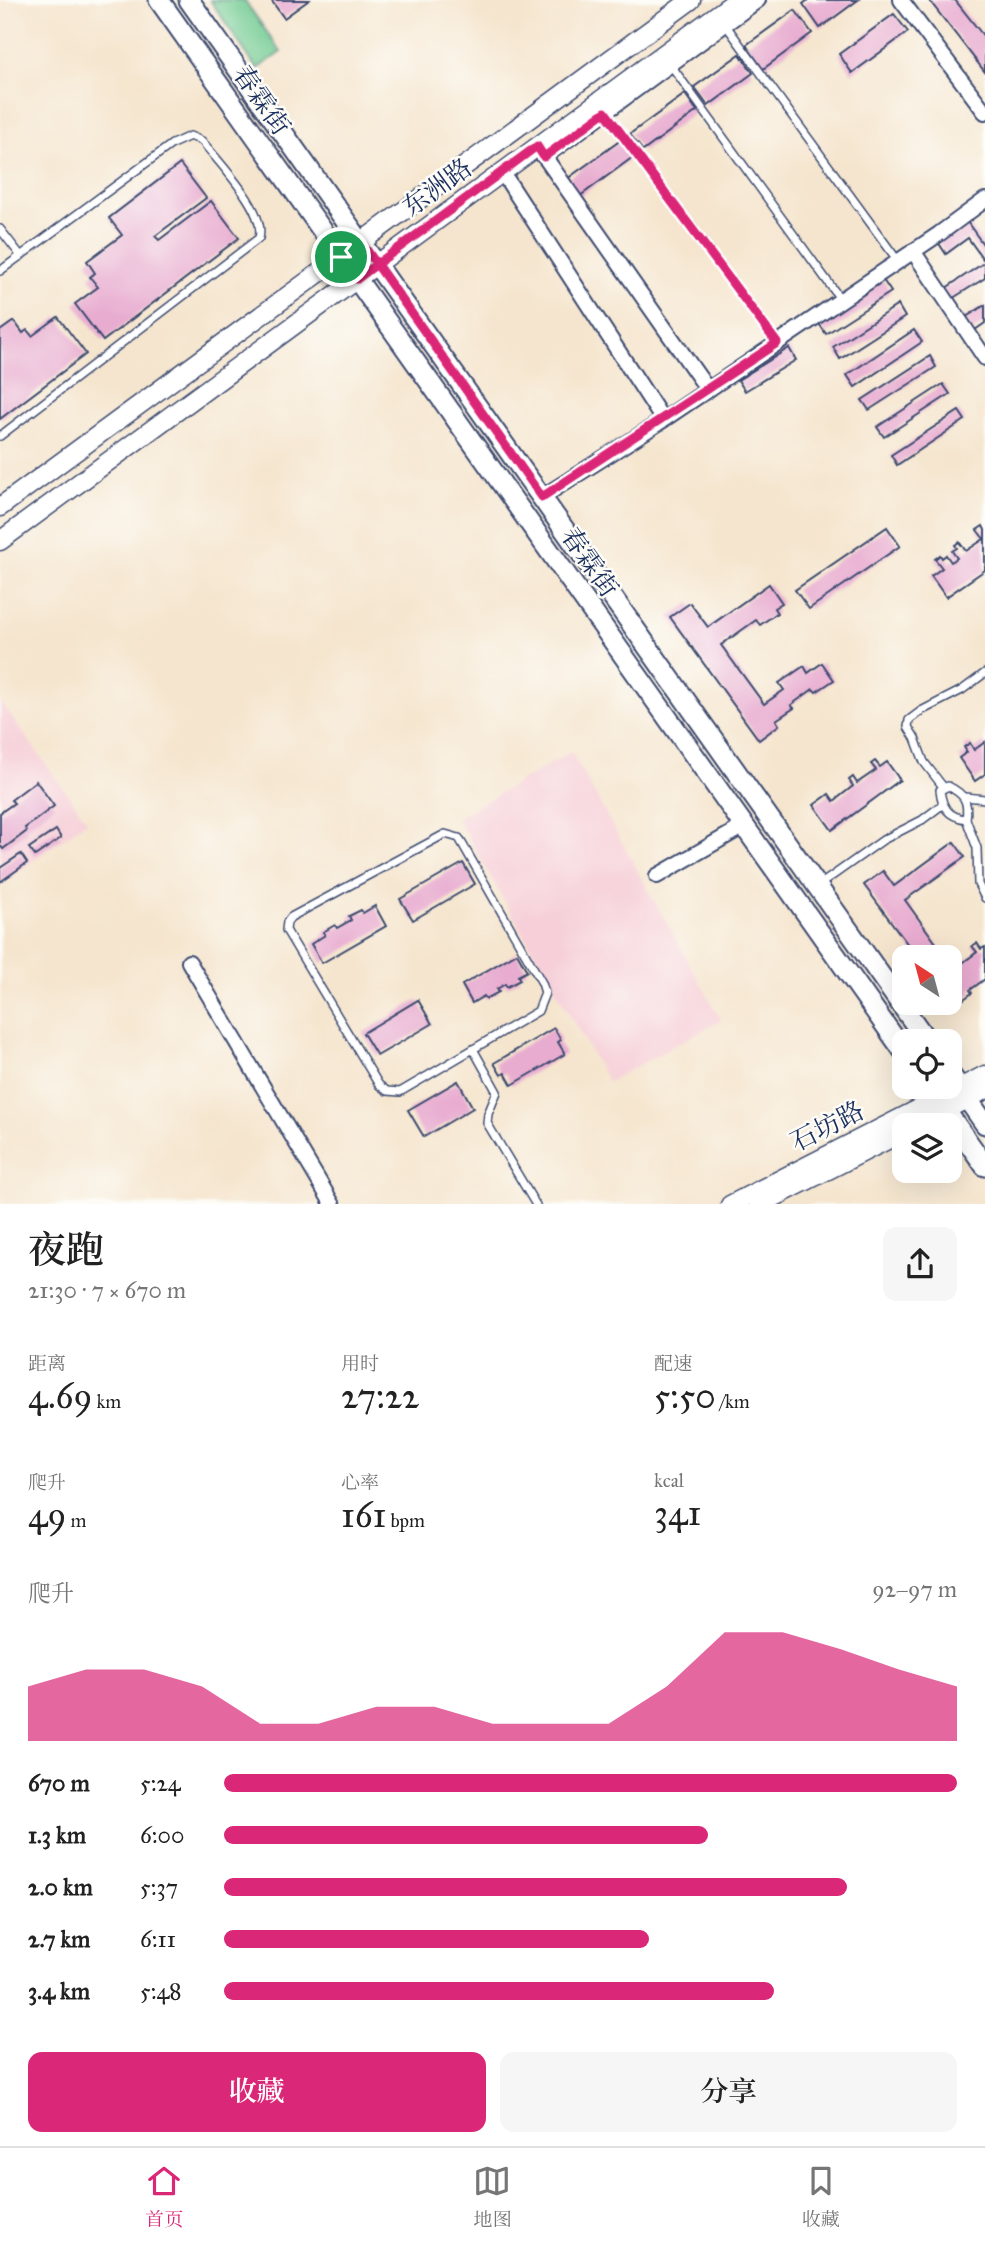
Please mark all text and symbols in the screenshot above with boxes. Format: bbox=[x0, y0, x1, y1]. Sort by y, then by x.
street label: 春霖街 bbox=[227, 59, 297, 141]
street label: 东洲路 bbox=[396, 151, 478, 223]
pin bbox=[311, 227, 371, 287]
icon: arrive bbox=[322, 238, 360, 276]
street label: 春霖街 bbox=[555, 521, 625, 603]
north arrow bbox=[892, 945, 962, 1015]
map controls bbox=[892, 945, 962, 1183]
button: locate bbox=[892, 1029, 962, 1099]
street label: 石坊路 bbox=[785, 1094, 869, 1158]
button: layers bbox=[892, 1113, 962, 1183]
text: 夜跑 bbox=[28, 1227, 104, 1273]
button: share bbox=[883, 1227, 957, 1301]
text: 21:30 · 7 × 670 m bbox=[28, 1276, 186, 1304]
text: 距离 bbox=[28, 1352, 66, 1375]
text: 用时 bbox=[341, 1352, 379, 1375]
text: 配速 bbox=[654, 1352, 692, 1375]
text: 4.69 bbox=[28, 1375, 92, 1418]
text: 27:22 bbox=[341, 1375, 419, 1418]
text: 5:50 bbox=[654, 1375, 716, 1418]
text: km bbox=[92, 1390, 121, 1413]
text: /km bbox=[716, 1390, 750, 1413]
text: kcal bbox=[654, 1469, 684, 1492]
text: 爬升 bbox=[28, 1471, 66, 1494]
text: 心率 bbox=[341, 1471, 379, 1494]
text: 341 bbox=[654, 1492, 701, 1535]
text: 49 bbox=[28, 1494, 66, 1537]
text: 161 bbox=[341, 1494, 386, 1537]
text: m bbox=[66, 1509, 86, 1532]
text: bpm bbox=[386, 1509, 425, 1532]
text: 92–97 m bbox=[872, 1575, 957, 1603]
text: 爬升 bbox=[28, 1579, 74, 1607]
text: 670 m bbox=[28, 1769, 90, 1797]
text: 5:24 bbox=[140, 1769, 181, 1797]
text: 1.3 km bbox=[28, 1821, 86, 1849]
text: 6:00 bbox=[140, 1821, 184, 1849]
text: 2.0 km bbox=[28, 1873, 93, 1901]
text: 5:37 bbox=[140, 1873, 178, 1901]
text: 2.7 km bbox=[28, 1925, 90, 1953]
text: 6:11 bbox=[140, 1925, 176, 1953]
text: 3.4 km bbox=[28, 1977, 90, 2005]
text: 5:48 bbox=[140, 1977, 182, 2005]
button: 收藏 bbox=[28, 2052, 486, 2132]
button: 分享 bbox=[500, 2052, 957, 2132]
tab: 首页 bbox=[145, 2162, 183, 2231]
tab: 地图 bbox=[473, 2162, 512, 2231]
tab: 收藏 bbox=[802, 2162, 840, 2231]

